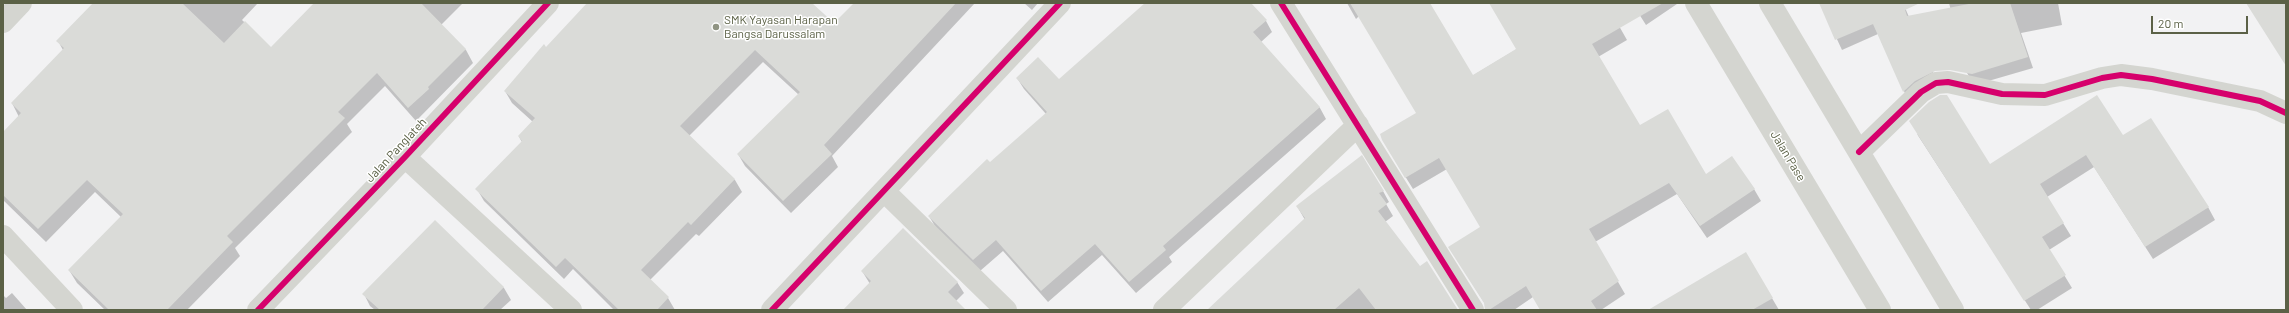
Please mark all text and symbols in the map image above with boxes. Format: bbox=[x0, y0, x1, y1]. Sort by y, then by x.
scale bar bbox=[2153, 8, 2250, 34]
place label: SMK Yayasan Harapan Bangsa Darussalam bbox=[724, 13, 838, 41]
text: 20 m bbox=[2158, 16, 2184, 30]
marker: SMK Yayasan Harapan Bangsa Darussalam bbox=[711, 22, 721, 32]
street label: Jalan Panglateh bbox=[362, 115, 430, 185]
street label: Jalan Pase bbox=[1767, 128, 1809, 184]

